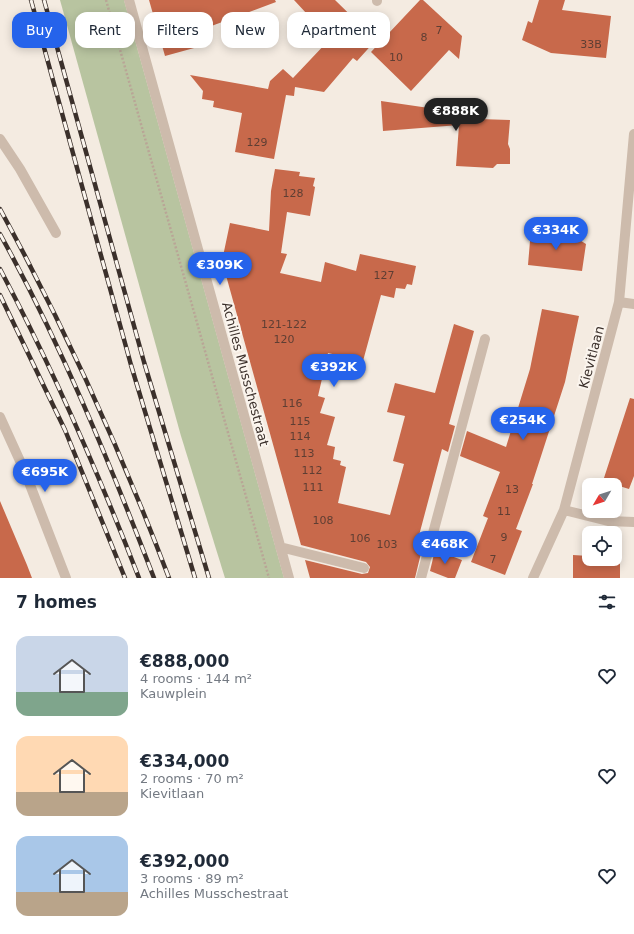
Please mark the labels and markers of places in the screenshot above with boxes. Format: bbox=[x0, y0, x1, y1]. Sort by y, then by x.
pin: €888K bbox=[428, 98, 484, 132]
pin: €334K bbox=[528, 217, 584, 251]
pin: €309K bbox=[192, 252, 248, 286]
pin: €392K bbox=[306, 354, 362, 388]
pin: €254K bbox=[495, 407, 551, 441]
pin: €695K bbox=[17, 459, 73, 493]
pin: €468K bbox=[417, 531, 473, 565]

